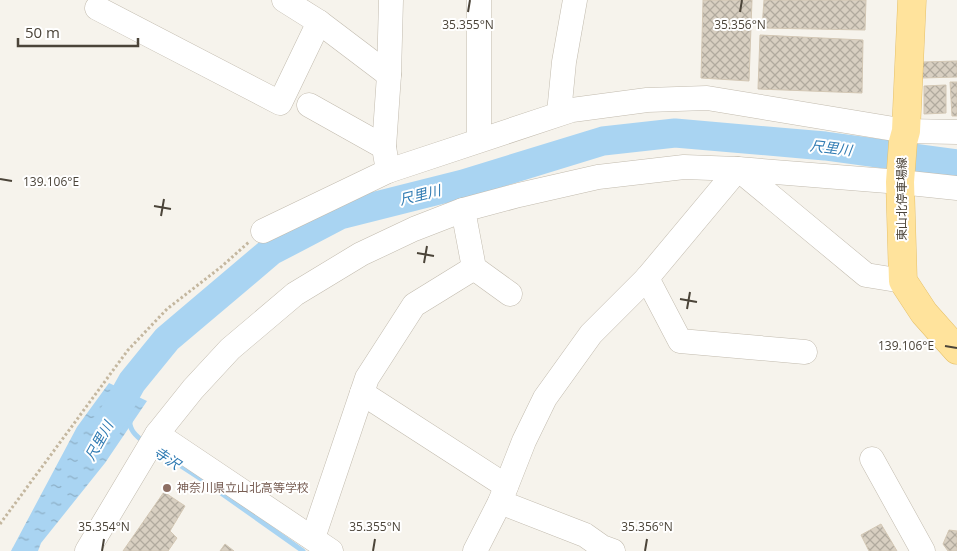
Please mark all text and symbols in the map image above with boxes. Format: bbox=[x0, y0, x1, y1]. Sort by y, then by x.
scale bar bbox=[18, 15, 138, 47]
text: 35.355°N bbox=[442, 16, 494, 33]
text: 35.356°N bbox=[714, 16, 766, 33]
text: 50 m bbox=[25, 22, 60, 42]
water label: 尺里川 bbox=[809, 136, 855, 160]
street label: 東山北停車場線 bbox=[893, 157, 910, 241]
text: 139.106°E bbox=[23, 173, 79, 190]
water label: 尺里川 bbox=[397, 180, 444, 209]
text: 139.106°E bbox=[878, 337, 934, 354]
water label: 尺里川 bbox=[80, 416, 118, 464]
water label: 寺沢 bbox=[150, 442, 186, 474]
place label: 神奈川県立山北高等学校 bbox=[177, 479, 309, 496]
marker: 神奈川県立山北高等学校 bbox=[161, 482, 173, 494]
text: 35.354°N bbox=[78, 518, 130, 535]
text: 35.355°N bbox=[349, 518, 401, 535]
text: 35.356°N bbox=[621, 518, 673, 535]

